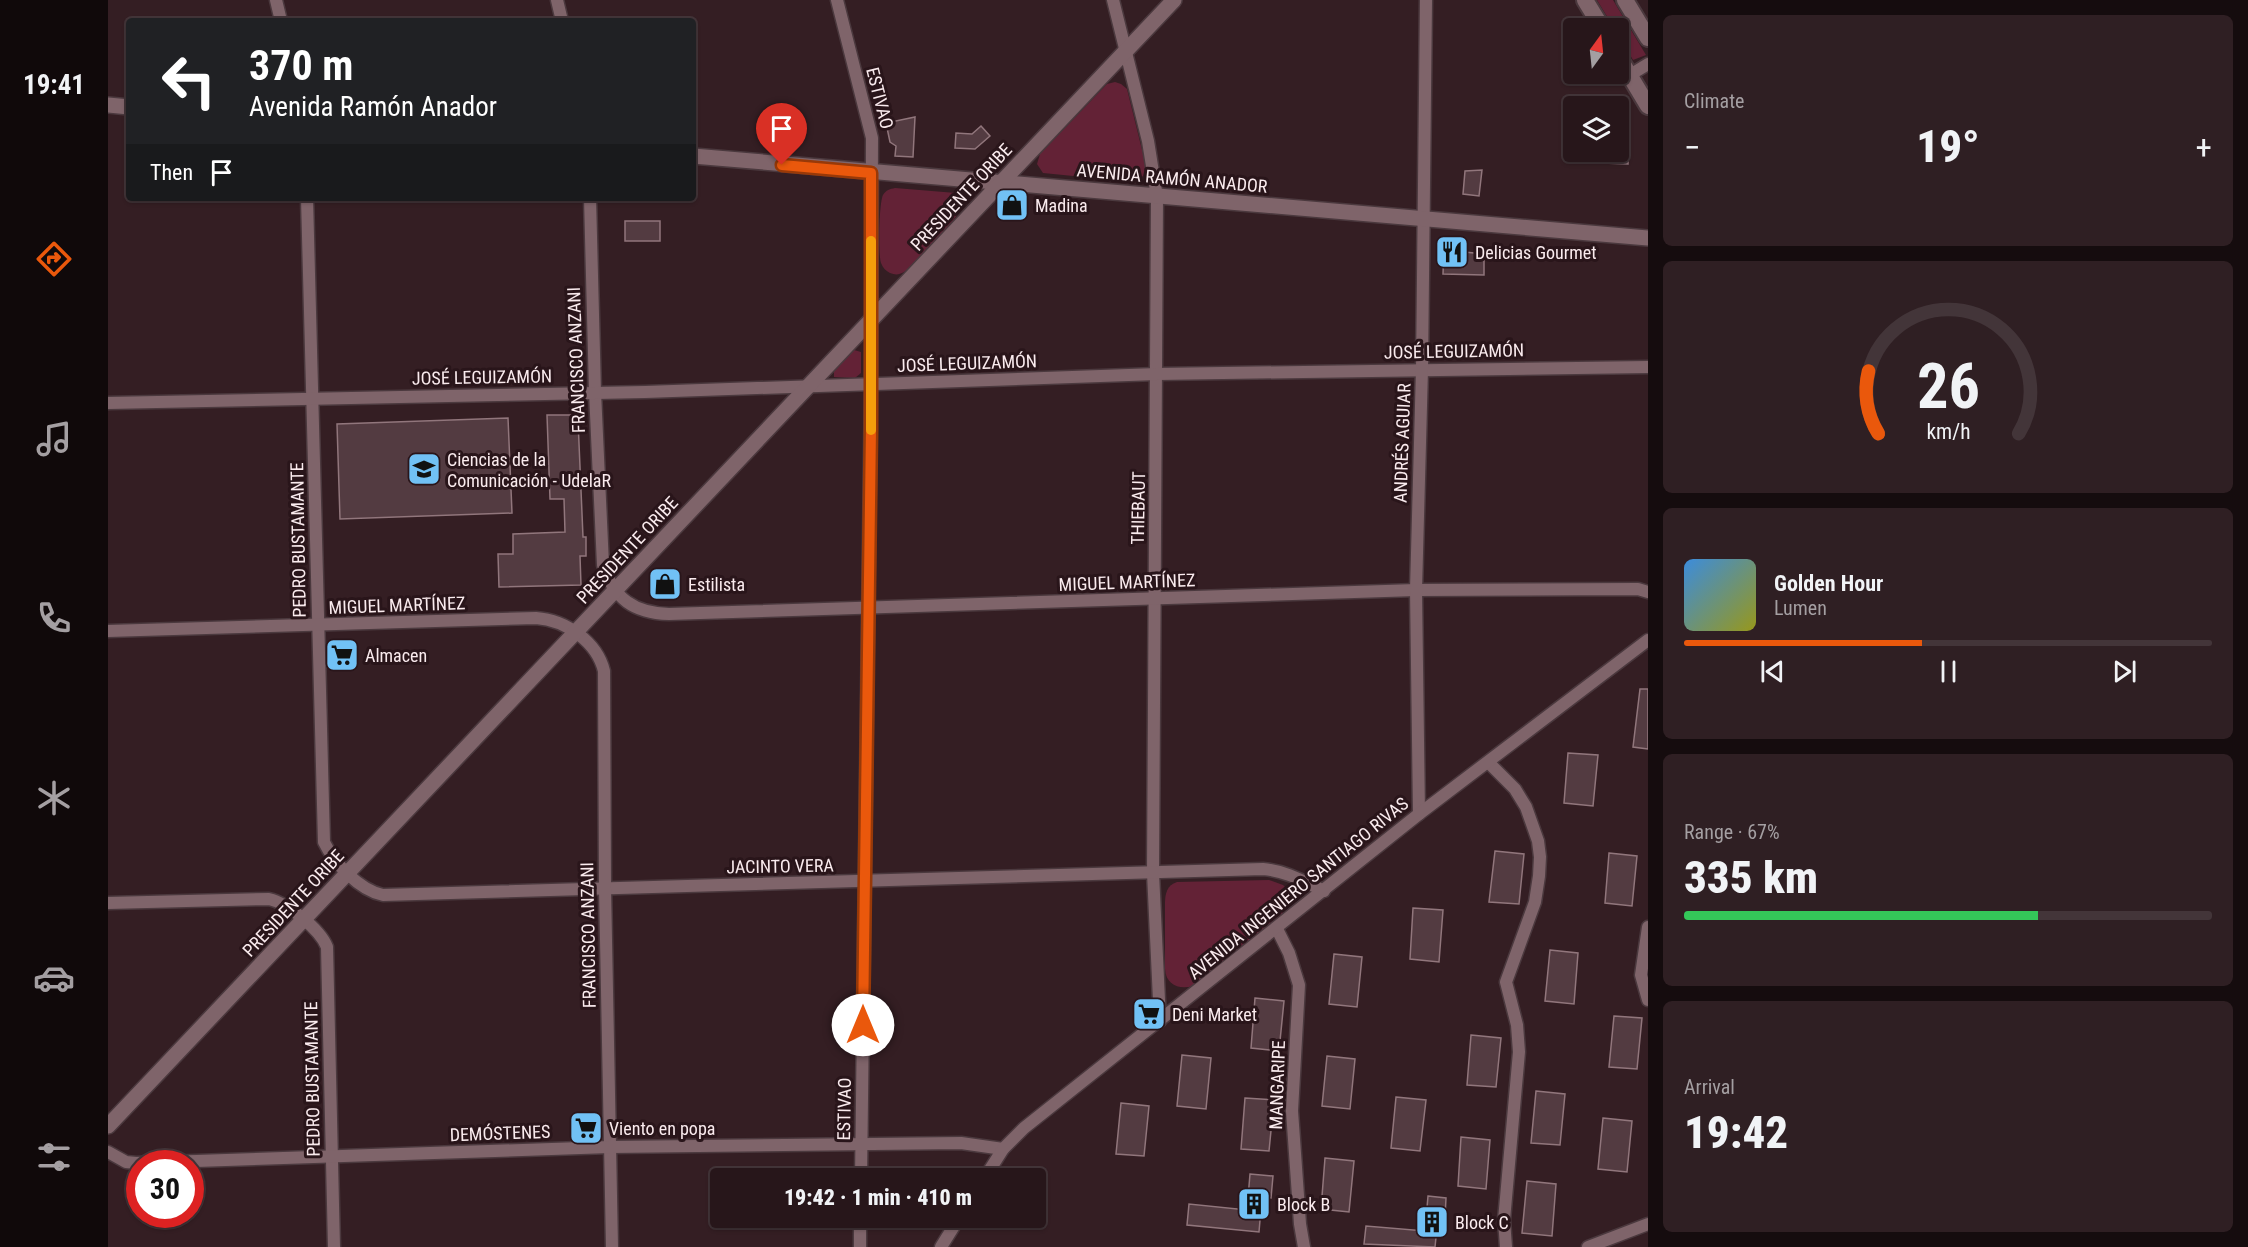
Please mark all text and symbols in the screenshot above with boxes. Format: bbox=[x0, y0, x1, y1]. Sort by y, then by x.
north arrow bbox=[1563, 18, 1629, 84]
map controls bbox=[1563, 18, 1629, 162]
text: 370 m bbox=[249, 41, 354, 90]
icon: left bbox=[150, 42, 228, 120]
street label: ESTIVAO bbox=[862, 65, 898, 131]
text: 19:41 bbox=[23, 69, 85, 101]
text: Climate bbox=[1684, 89, 1744, 113]
text: Avenida Ramón Anador bbox=[249, 91, 497, 123]
button: layers bbox=[1563, 96, 1629, 162]
pin bbox=[756, 103, 807, 165]
icon: arrive bbox=[765, 112, 798, 145]
text: 19° bbox=[1916, 120, 1980, 173]
text: − bbox=[1684, 128, 1701, 167]
text: + bbox=[2196, 128, 2212, 167]
street label: PRESIDENTE ORIBE bbox=[906, 139, 1016, 255]
icon: arrive bbox=[205, 156, 238, 189]
street label: AVENIDA RAMÓN ANADOR bbox=[1076, 159, 1269, 197]
text: Then bbox=[150, 160, 193, 185]
shop icon: Madina bbox=[994, 187, 1030, 223]
place label: Madina bbox=[1035, 195, 1088, 216]
restaurant icon: Delicias Gourmet bbox=[1434, 234, 1470, 270]
icon: directions bbox=[33, 238, 75, 280]
place label: Delicias Gourmet bbox=[1475, 242, 1597, 263]
street label: FRANCISCO ANZANI bbox=[563, 287, 589, 433]
street label: JOSÉ LEGUIZAMÓN bbox=[1384, 339, 1524, 363]
street label: JOSÉ LEGUIZAMÓN bbox=[897, 350, 1037, 376]
text: 26 bbox=[1916, 350, 1980, 423]
street label: JOSÉ LEGUIZAMÓN bbox=[412, 365, 552, 389]
street label: ANDRÉS AGUIAR bbox=[1389, 383, 1415, 503]
icon: music bbox=[33, 418, 75, 460]
text: km/h bbox=[1926, 420, 1970, 445]
place label: Ciencias de la Comunicación - UdelaR bbox=[447, 449, 611, 491]
school or university icon: Ciencias de la Comunicación - UdelaR bbox=[406, 451, 442, 487]
street label: PEDRO BUSTAMANTE bbox=[286, 462, 310, 618]
street label: THIEBAUT bbox=[1127, 471, 1149, 545]
street label: PRESIDENTE ORIBE bbox=[572, 492, 682, 608]
shop icon: Estilista bbox=[647, 566, 683, 602]
street label: MIGUEL MARTÍNEZ bbox=[1058, 569, 1196, 595]
text: Golden Hour bbox=[1774, 571, 1883, 596]
place label: Estilista bbox=[688, 574, 745, 595]
street label: MIGUEL MARTÍNEZ bbox=[328, 592, 466, 618]
text: Lumen bbox=[1774, 596, 1827, 620]
icon: phone bbox=[33, 597, 75, 639]
supermarket icon: Almacen bbox=[324, 637, 360, 673]
place label: Almacen bbox=[365, 645, 427, 666]
icon: previous bbox=[1756, 655, 1789, 688]
icon: pause bbox=[1932, 655, 1965, 688]
icon: next bbox=[2108, 655, 2141, 688]
icon: climate bbox=[33, 777, 75, 819]
street label: AVENIDA INGENIERO SANTIAGO RIVAS bbox=[1184, 793, 1412, 983]
text: Range · 67% bbox=[1684, 820, 1780, 844]
street label: PRESIDENTE ORIBE bbox=[238, 845, 348, 961]
text: 335 km bbox=[1684, 851, 1818, 904]
street label: JACINTO VERA bbox=[726, 855, 835, 877]
street label: FRANCISCO ANZANI bbox=[576, 862, 600, 1008]
icon: car bbox=[33, 957, 75, 999]
position arrow bbox=[831, 993, 895, 1057]
supermarket icon: Deni Market bbox=[1131, 996, 1167, 1032]
street label: PEDRO BUSTAMANTE bbox=[300, 1001, 324, 1157]
place label: Deni Market bbox=[1172, 1004, 1257, 1025]
street label: MANGARIPE bbox=[1265, 1040, 1289, 1130]
text: Arrival bbox=[1684, 1075, 1735, 1099]
street label: ESTIVAO bbox=[833, 1077, 855, 1141]
text: 19:42 bbox=[1684, 1106, 1788, 1159]
supermarket icon: Viento en popa bbox=[568, 1110, 604, 1146]
place label: Viento en popa bbox=[609, 1118, 715, 1139]
street label: DEMÓSTENES bbox=[449, 1121, 551, 1145]
icon: filters bbox=[33, 1136, 75, 1178]
speed limit sign: 30 bbox=[126, 1150, 204, 1228]
text: 19:42 · 1 min · 410 m bbox=[784, 1185, 972, 1210]
building icon: Block B bbox=[1236, 1186, 1272, 1222]
place label: Block B bbox=[1277, 1194, 1330, 1215]
building icon: Block C bbox=[1414, 1204, 1450, 1240]
place label: Block C bbox=[1455, 1212, 1509, 1233]

